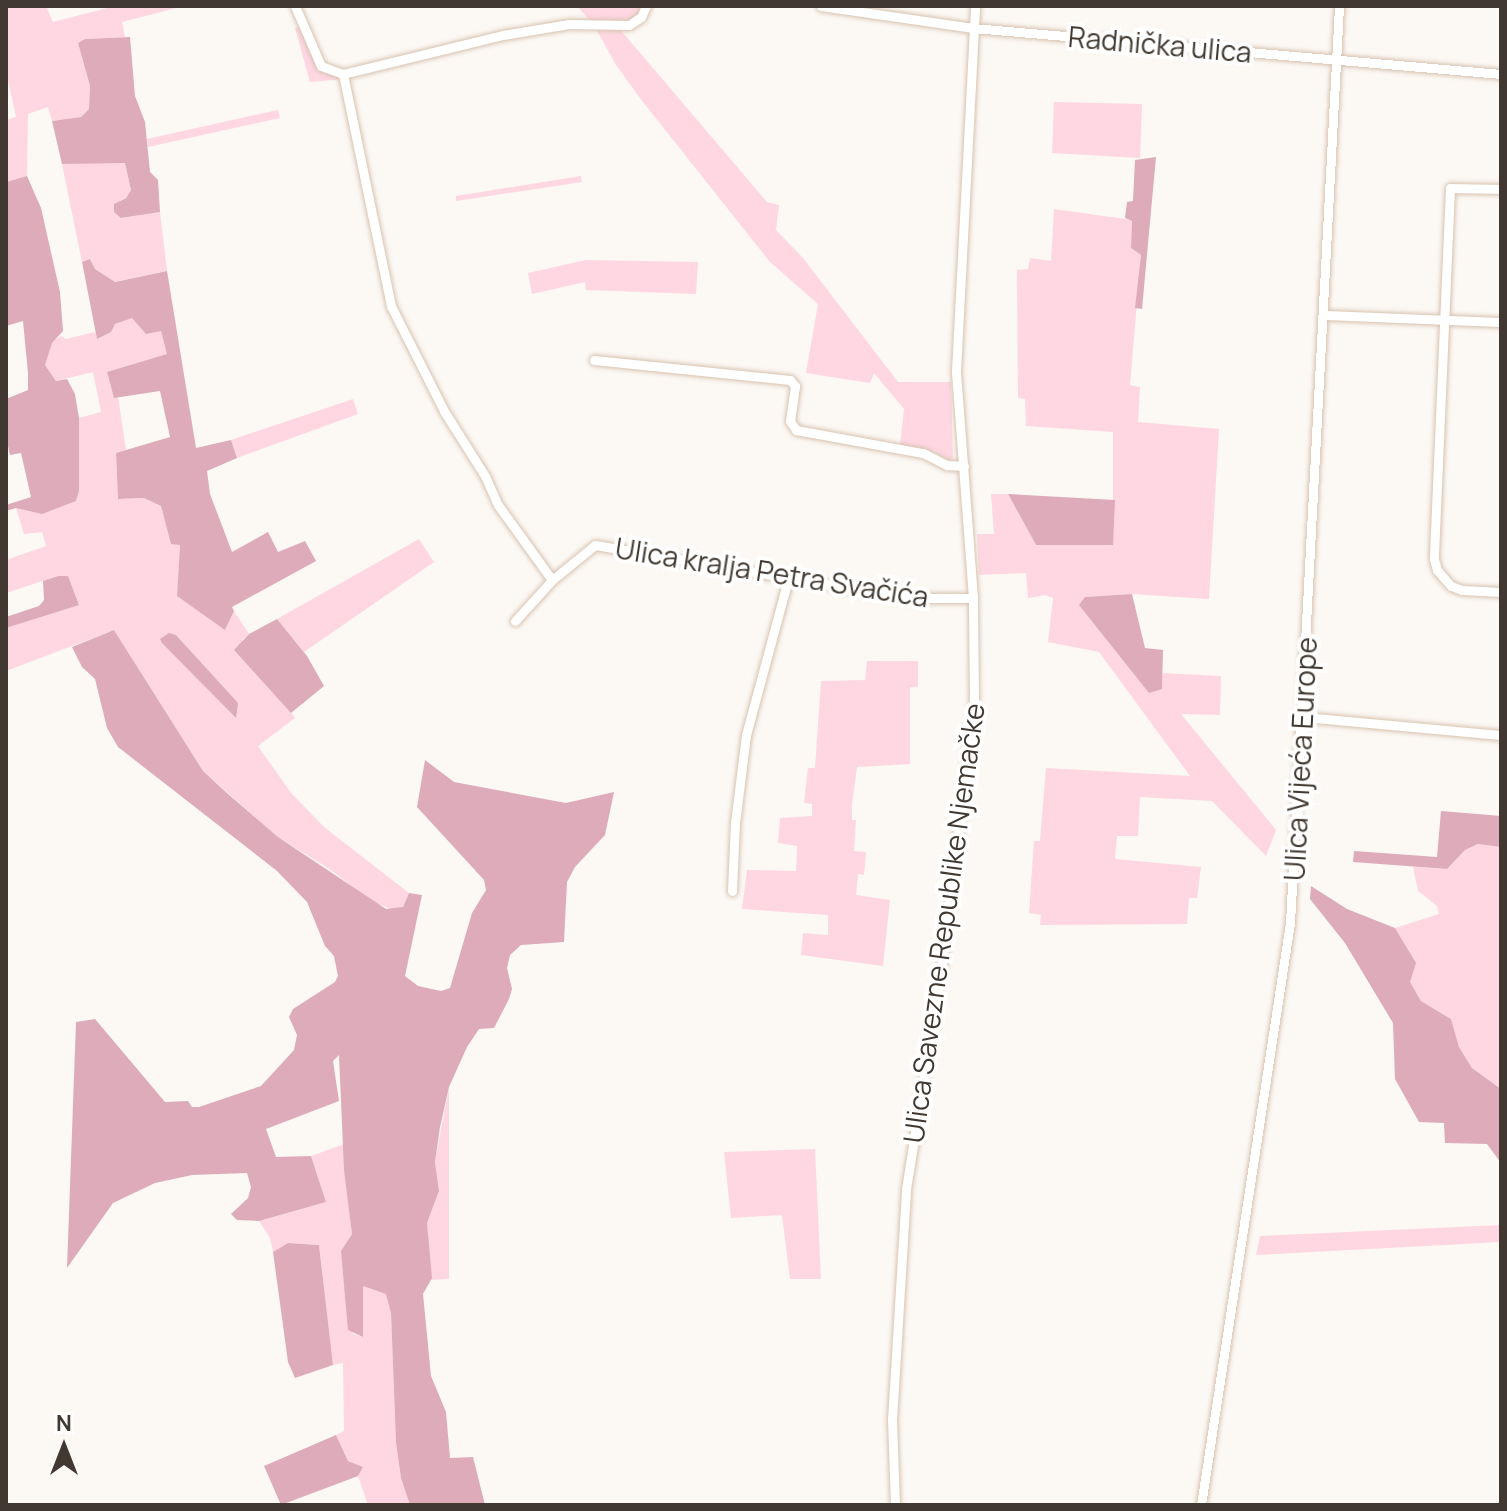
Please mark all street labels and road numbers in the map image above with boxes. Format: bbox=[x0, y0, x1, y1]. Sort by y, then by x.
street label: Radnička ulica bbox=[1067, 19, 1253, 69]
street label: Ulica kralja Petra Svačića bbox=[613, 531, 931, 613]
street label: Ulica Vijeća Europe bbox=[1277, 636, 1323, 882]
street label: Ulica Savezne Republike Njemačke bbox=[895, 701, 991, 1145]

